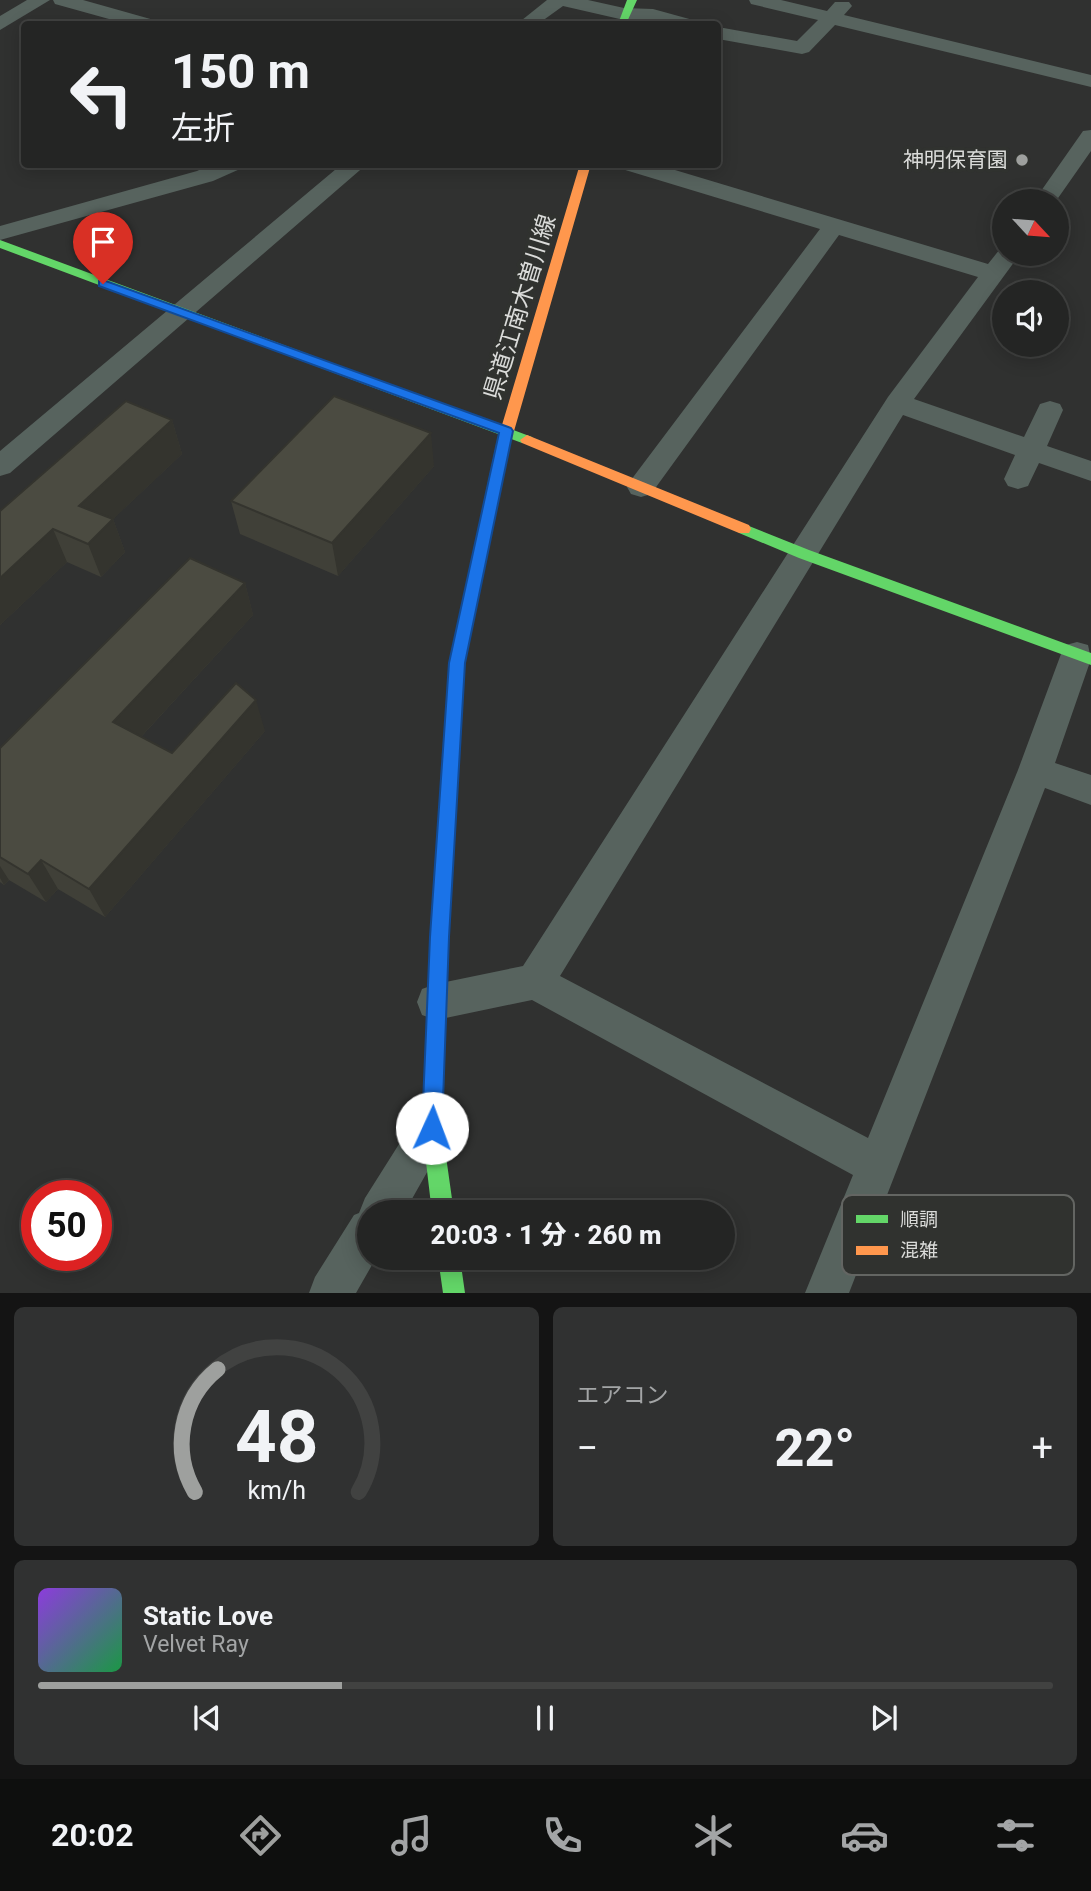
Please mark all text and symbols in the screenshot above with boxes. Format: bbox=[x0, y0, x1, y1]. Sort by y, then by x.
text: 150 m bbox=[171, 43, 310, 100]
icon: left bbox=[56, 49, 147, 140]
text: 左折 bbox=[171, 109, 235, 147]
place label: 神明保育園 bbox=[903, 148, 1008, 172]
marker: 神明保育園 bbox=[1014, 152, 1030, 168]
north arrow bbox=[992, 189, 1069, 266]
map controls bbox=[992, 189, 1069, 357]
street label: 県道江南木曽川線 bbox=[479, 211, 561, 403]
pin bbox=[73, 212, 133, 284]
icon: arrive bbox=[84, 223, 122, 261]
button: sound bbox=[992, 280, 1069, 357]
position arrow bbox=[395, 1091, 469, 1165]
speed limit sign: 50 bbox=[21, 1180, 112, 1271]
legend bbox=[842, 1195, 1074, 1275]
text: 順調 bbox=[900, 1208, 938, 1231]
text: 20:03 · 1 分 · 260 m bbox=[430, 1220, 662, 1250]
text: 混雑 bbox=[900, 1239, 938, 1262]
text: エアコン bbox=[577, 1382, 669, 1409]
text: 48 bbox=[234, 1395, 318, 1481]
text: 22° bbox=[775, 1418, 855, 1479]
text: − bbox=[577, 1426, 598, 1470]
text: + bbox=[1031, 1426, 1053, 1470]
text: km/h bbox=[247, 1476, 306, 1505]
text: Static Love bbox=[143, 1601, 273, 1631]
text: Velvet Ray bbox=[143, 1631, 249, 1658]
icon: previous bbox=[188, 1699, 226, 1737]
icon: pause bbox=[526, 1699, 564, 1737]
icon: next bbox=[865, 1699, 903, 1737]
icon: directions bbox=[236, 1811, 285, 1860]
icon: music bbox=[387, 1811, 436, 1860]
icon: phone bbox=[538, 1811, 587, 1860]
icon: climate bbox=[689, 1811, 738, 1860]
icon: car bbox=[840, 1811, 889, 1860]
icon: filters bbox=[991, 1811, 1040, 1860]
text: 20:02 bbox=[51, 1816, 133, 1854]

